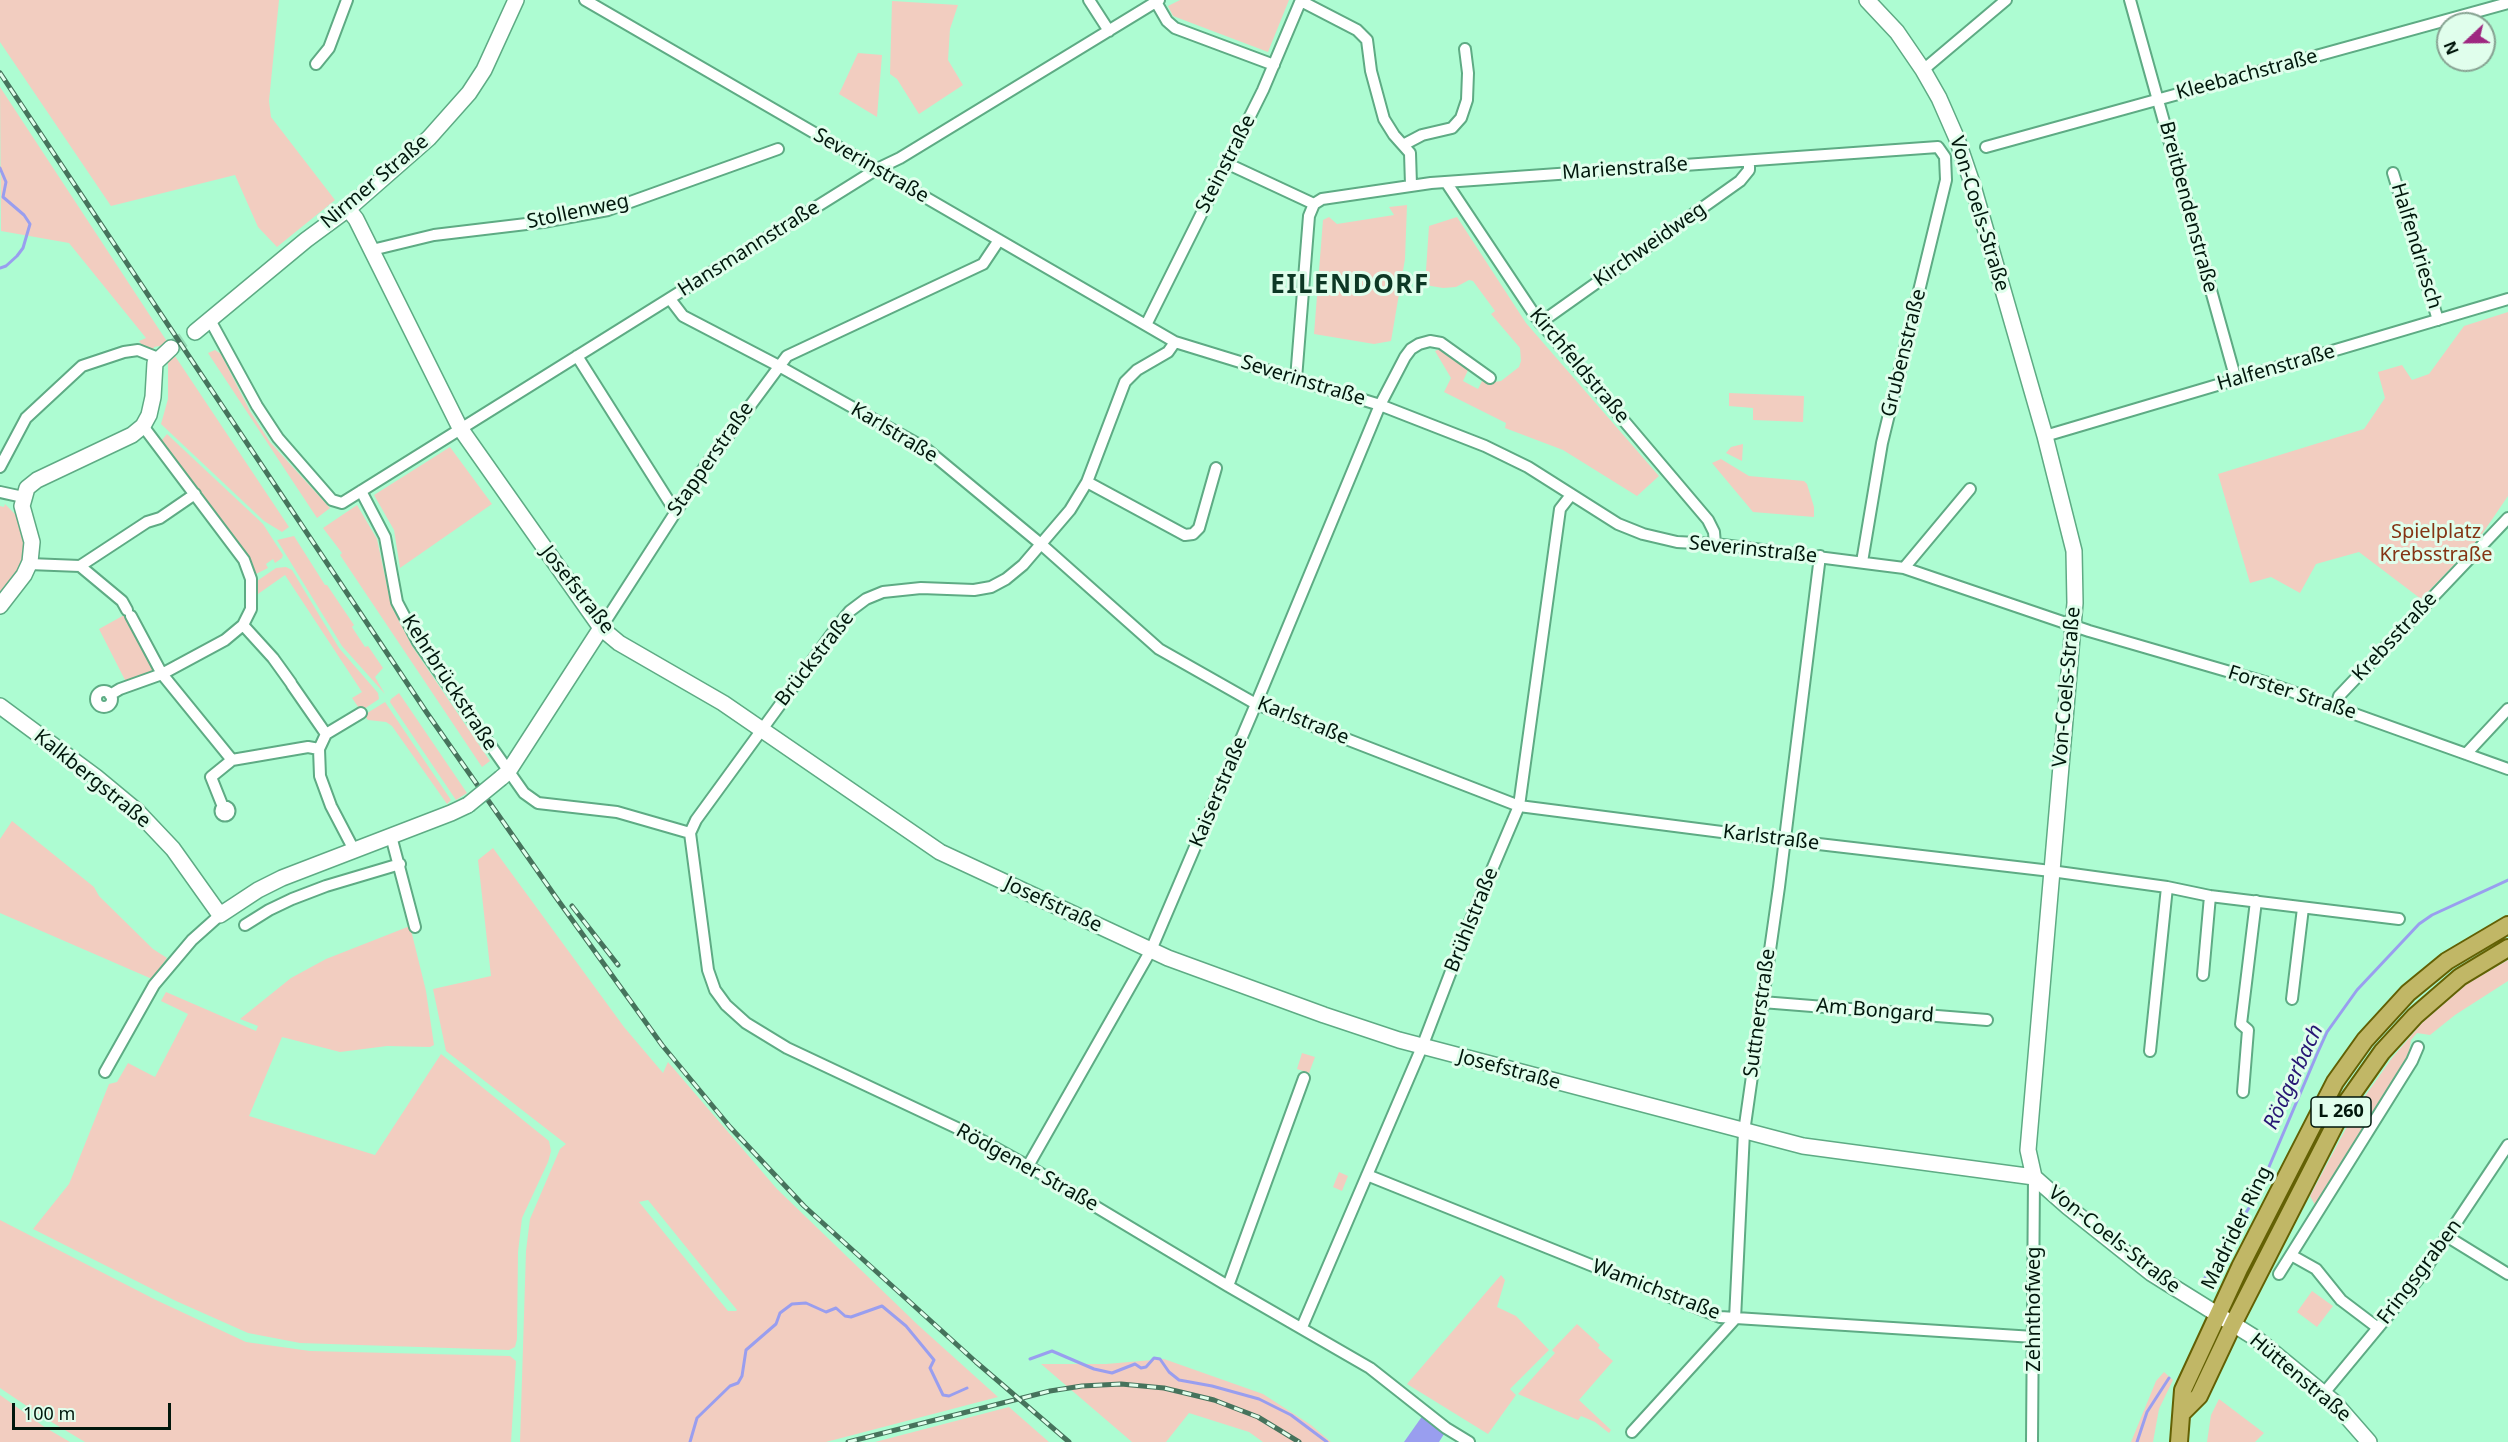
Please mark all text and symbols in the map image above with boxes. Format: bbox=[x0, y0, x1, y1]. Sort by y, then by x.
north arrow bbox=[2436, 12, 2496, 72]
text: N bbox=[2439, 38, 2464, 58]
street label: Kleebachstraße bbox=[2174, 45, 2320, 105]
street label: Steinstraße bbox=[1191, 111, 1261, 217]
street label: Breitbendenstraße bbox=[2154, 119, 2222, 295]
street label: Severinstraße bbox=[809, 123, 933, 209]
street label: Nirmer Straße bbox=[316, 130, 434, 234]
street label: Von-Coels-Straße bbox=[1944, 134, 2014, 294]
street label: Marienstraße bbox=[1561, 153, 1689, 185]
street label: Halfendriesch bbox=[2385, 180, 2447, 312]
street label: Stollenweg bbox=[525, 189, 631, 235]
street label: Hansmannstraße bbox=[674, 196, 824, 302]
street label: Kirchweidweg bbox=[1589, 198, 1711, 292]
district label: EILENDORF bbox=[1270, 270, 1430, 302]
street label: Grubenstraße bbox=[1877, 287, 1931, 419]
street label: Kirchfeldstraße bbox=[1524, 304, 1634, 428]
street label: Halfenstraße bbox=[2214, 340, 2338, 396]
street label: Severinstraße bbox=[1238, 351, 1368, 411]
street label: Stapperstraße bbox=[663, 398, 759, 520]
street label: Karlstraße bbox=[846, 398, 942, 468]
park label: Spielplatz Krebsstraße bbox=[2379, 520, 2493, 567]
street label: Severinstraße bbox=[1688, 531, 1818, 569]
street label: Josefstraße bbox=[535, 541, 619, 639]
street label: Krebsstraße bbox=[2348, 587, 2442, 687]
street label: Von-Coels-Straße bbox=[2048, 606, 2086, 768]
street label: Brückstraße bbox=[771, 607, 859, 711]
street label: Kehrbrückstraße bbox=[396, 611, 502, 755]
street label: Forster Straße bbox=[2225, 661, 2359, 725]
street label: Karlstraße bbox=[1254, 692, 1352, 750]
street label: Kalkbergstraße bbox=[29, 725, 155, 833]
street label: Kaiserstraße bbox=[1185, 733, 1253, 851]
street label: Karlstraße bbox=[1721, 820, 1821, 856]
street label: Brühlstraße bbox=[1440, 864, 1504, 976]
street label: Josefstraße bbox=[1000, 872, 1106, 938]
street label: Suttnerstraße bbox=[1739, 947, 1781, 1079]
street label: Am Bongard bbox=[1815, 994, 1935, 1028]
water label: Rödgerbach bbox=[2259, 1021, 2329, 1133]
street label: Josefstraße bbox=[1455, 1045, 1563, 1095]
road number: L 260 bbox=[2311, 1097, 2371, 1127]
street label: Rödgener Straße bbox=[952, 1119, 1102, 1217]
street label: Madrider Ring bbox=[2197, 1162, 2277, 1294]
street label: Von-Coels-Straße bbox=[2043, 1181, 2185, 1299]
street label: Fringsgraben bbox=[2373, 1215, 2467, 1329]
street label: Zehnthofweg bbox=[2022, 1246, 2046, 1372]
street label: Wamichstraße bbox=[1589, 1255, 1723, 1325]
street label: Hüttenstraße bbox=[2244, 1329, 2356, 1427]
scale bar bbox=[15, 1391, 174, 1429]
text: 100 m bbox=[23, 1401, 75, 1425]

